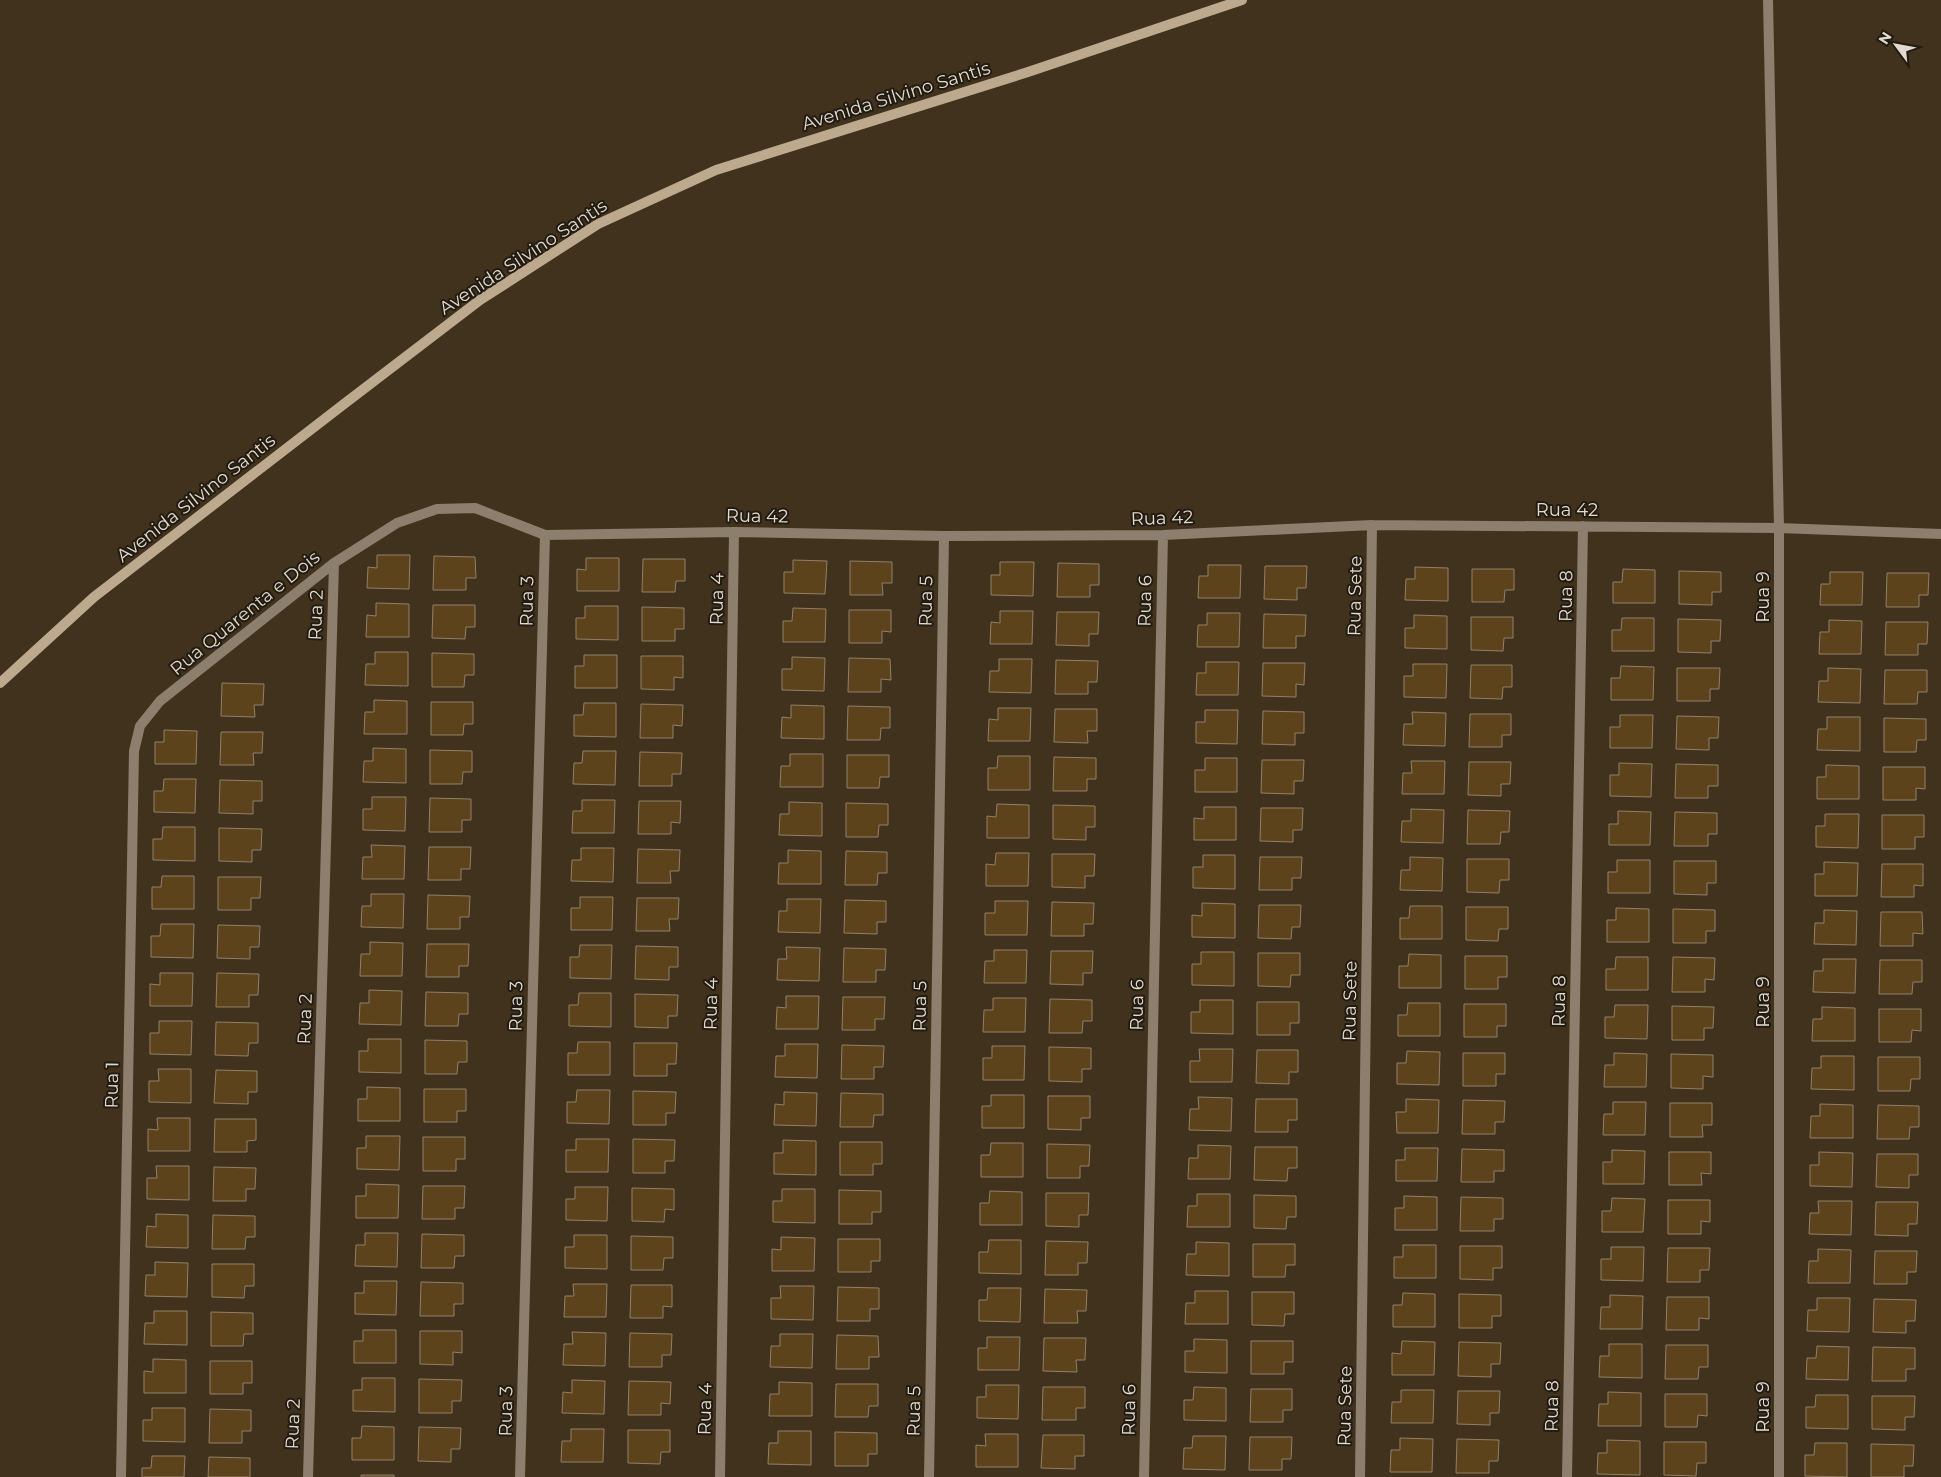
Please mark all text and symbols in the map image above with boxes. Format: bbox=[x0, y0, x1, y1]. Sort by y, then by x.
north arrow bbox=[1871, 20, 1921, 70]
text: N bbox=[1874, 29, 1896, 48]
street label: Avenida Silvino Santis bbox=[799, 57, 993, 135]
street label: Avenida Silvino Santis bbox=[435, 194, 611, 320]
street label: Avenida Silvino Santis bbox=[112, 429, 280, 567]
street label: Rua 42 bbox=[1536, 499, 1598, 521]
street label: Rua 42 bbox=[726, 504, 788, 528]
street label: Rua 42 bbox=[1130, 506, 1194, 530]
street label: Rua Quarenta e Dois bbox=[166, 546, 324, 680]
street label: Rua Sete bbox=[1343, 556, 1367, 636]
street label: Rua 8 bbox=[1555, 570, 1577, 622]
street label: Rua 9 bbox=[1752, 571, 1774, 623]
street label: Rua 4 bbox=[706, 573, 728, 625]
street label: Rua 5 bbox=[915, 575, 937, 627]
street label: Rua 6 bbox=[1134, 575, 1156, 627]
street label: Rua 3 bbox=[516, 576, 538, 626]
street label: Rua 2 bbox=[304, 589, 328, 641]
street label: Rua Sete bbox=[1338, 961, 1362, 1041]
street label: Rua 8 bbox=[1548, 975, 1570, 1027]
street label: Rua 9 bbox=[1752, 976, 1774, 1028]
street label: Rua 4 bbox=[700, 978, 722, 1030]
street label: Rua 6 bbox=[1126, 979, 1148, 1031]
street label: Rua 5 bbox=[909, 980, 931, 1032]
street label: Rua 3 bbox=[505, 981, 527, 1031]
street label: Rua 2 bbox=[293, 993, 317, 1045]
street label: Rua 1 bbox=[101, 1061, 123, 1109]
street label: Rua Sete bbox=[1333, 1366, 1357, 1446]
street label: Rua 8 bbox=[1541, 1380, 1563, 1432]
street label: Rua 9 bbox=[1752, 1381, 1774, 1433]
street label: Rua 4 bbox=[694, 1383, 716, 1435]
street label: Rua 6 bbox=[1118, 1384, 1140, 1436]
street label: Rua 5 bbox=[903, 1385, 925, 1437]
street label: Rua 3 bbox=[495, 1386, 517, 1436]
street label: Rua 2 bbox=[281, 1398, 305, 1450]

